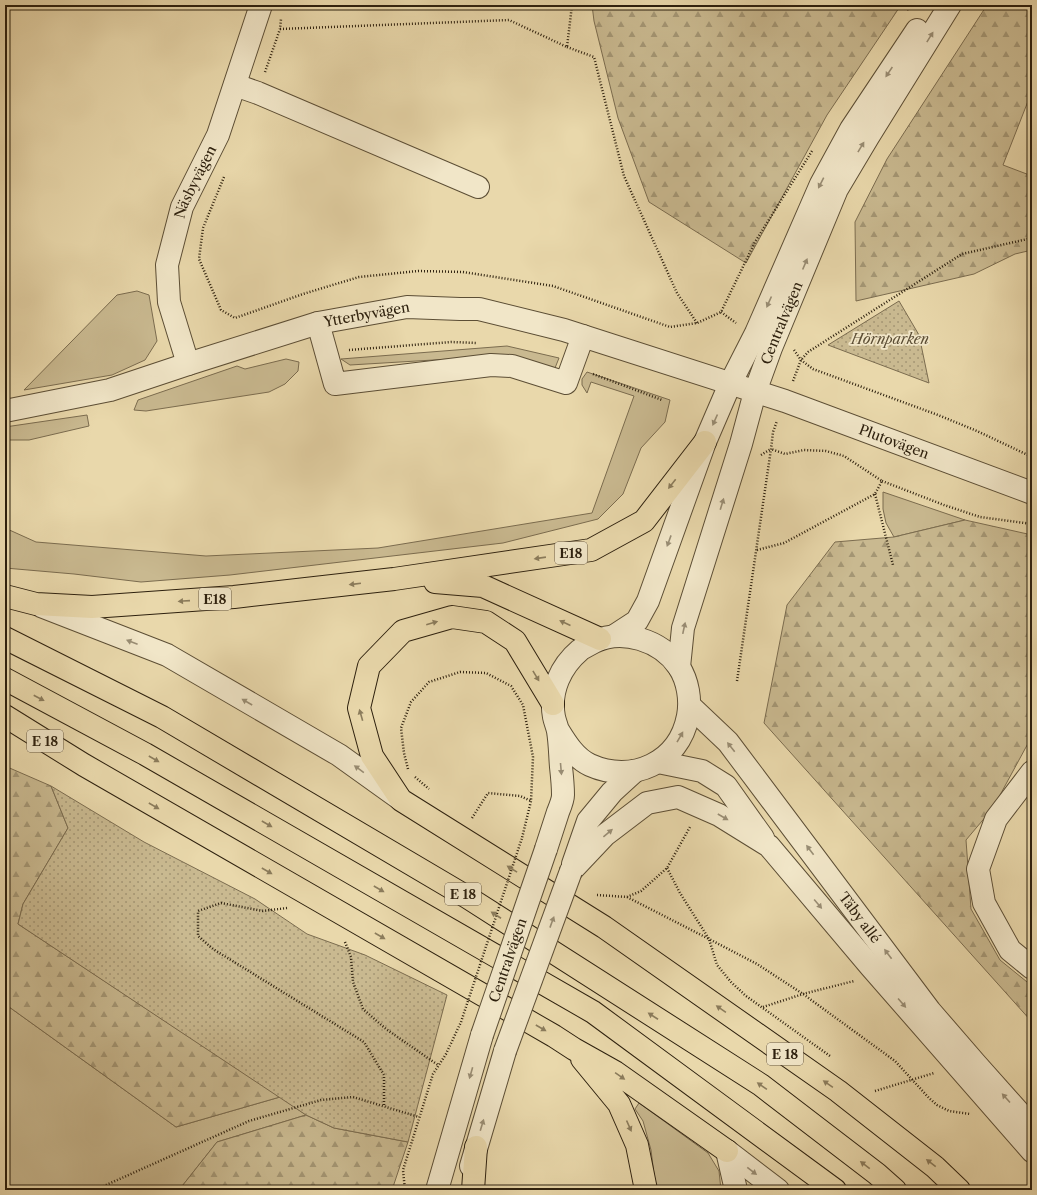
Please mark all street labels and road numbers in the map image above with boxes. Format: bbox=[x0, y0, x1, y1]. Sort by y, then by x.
street label: Näsbyvägen bbox=[170, 142, 220, 220]
street label: Centralvägen bbox=[757, 279, 807, 367]
street label: Ytterbyvägen bbox=[321, 298, 411, 331]
street label: Plutovägen bbox=[856, 420, 932, 463]
road number: E18 bbox=[555, 542, 587, 564]
road number: E18 bbox=[199, 588, 231, 610]
road number: E 18 bbox=[27, 730, 63, 752]
road number: E 18 bbox=[445, 883, 481, 905]
street label: Täby allé bbox=[835, 889, 885, 947]
street label: Centralvägen bbox=[485, 915, 531, 1005]
road number: E 18 bbox=[767, 1043, 803, 1065]

